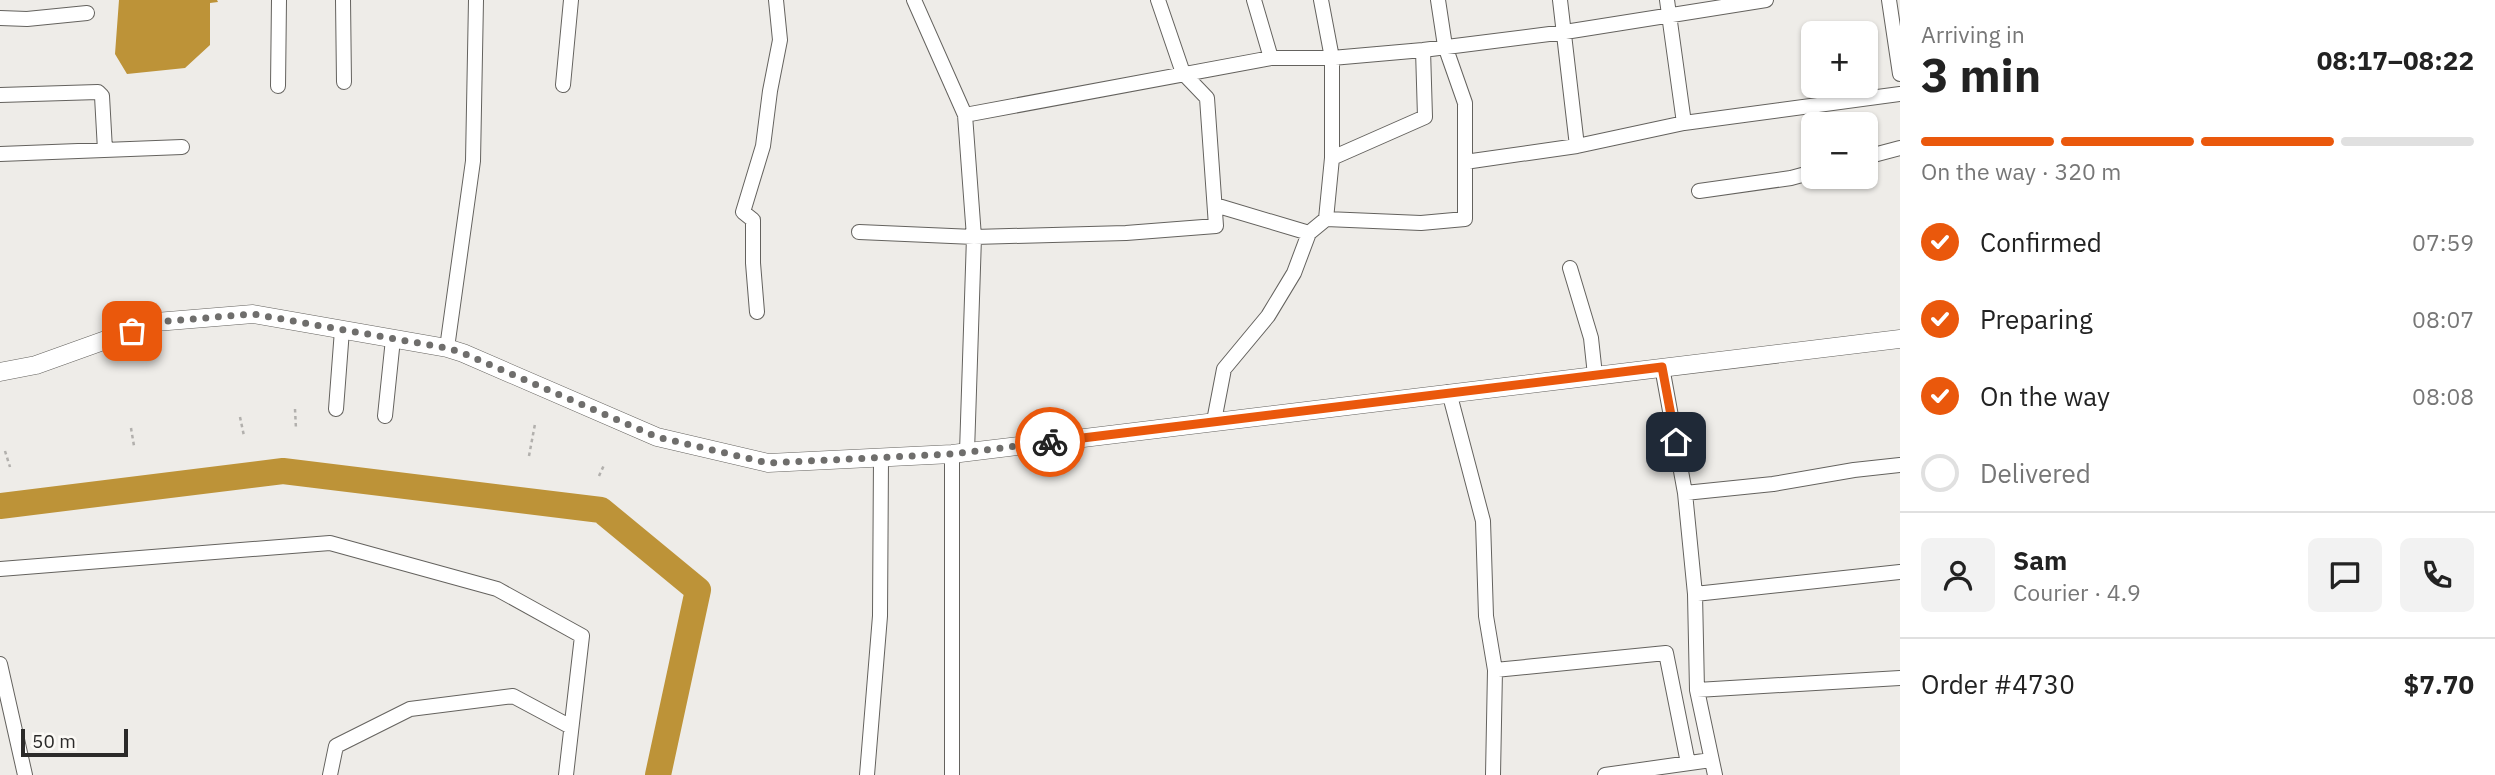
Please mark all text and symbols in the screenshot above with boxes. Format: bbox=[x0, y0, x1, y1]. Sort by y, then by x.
text: Arriving in bbox=[1921, 19, 2025, 49]
map controls bbox=[1801, 21, 1878, 189]
button: + bbox=[1801, 21, 1878, 98]
text: 08:17–08:22 bbox=[2317, 43, 2474, 77]
text: 3 min bbox=[1921, 45, 2041, 105]
button: − bbox=[1801, 112, 1878, 189]
text: On the way · 320 m bbox=[1921, 156, 2121, 186]
icon: check bbox=[1921, 223, 1959, 261]
text: Confirmed bbox=[1980, 225, 2102, 259]
text: 07:59 bbox=[2412, 227, 2474, 257]
icon: check bbox=[1921, 300, 1959, 338]
pin bbox=[102, 301, 162, 361]
text: Preparing bbox=[1980, 302, 2093, 336]
text: 08:07 bbox=[2412, 304, 2474, 334]
icon: bag bbox=[113, 312, 151, 350]
icon: check bbox=[1921, 377, 1959, 415]
text: On the way bbox=[1980, 379, 2110, 413]
text: 08:08 bbox=[2412, 381, 2474, 411]
courier bbox=[1015, 407, 1085, 477]
pin bbox=[1646, 412, 1706, 472]
icon: bike bbox=[1031, 423, 1069, 461]
icon: home bbox=[1657, 423, 1695, 461]
text: Delivered bbox=[1980, 456, 2091, 490]
button: person bbox=[1921, 538, 1995, 612]
button: chat bbox=[2308, 538, 2382, 612]
button: phone bbox=[2400, 538, 2474, 612]
text: Sam bbox=[2013, 543, 2067, 577]
text: Courier · 4.9 bbox=[2013, 577, 2141, 607]
text: Order #4730 bbox=[1921, 667, 2075, 701]
text: $7.70 bbox=[2404, 667, 2474, 701]
scale bar bbox=[21, 726, 128, 758]
text: 50 m bbox=[32, 729, 76, 753]

